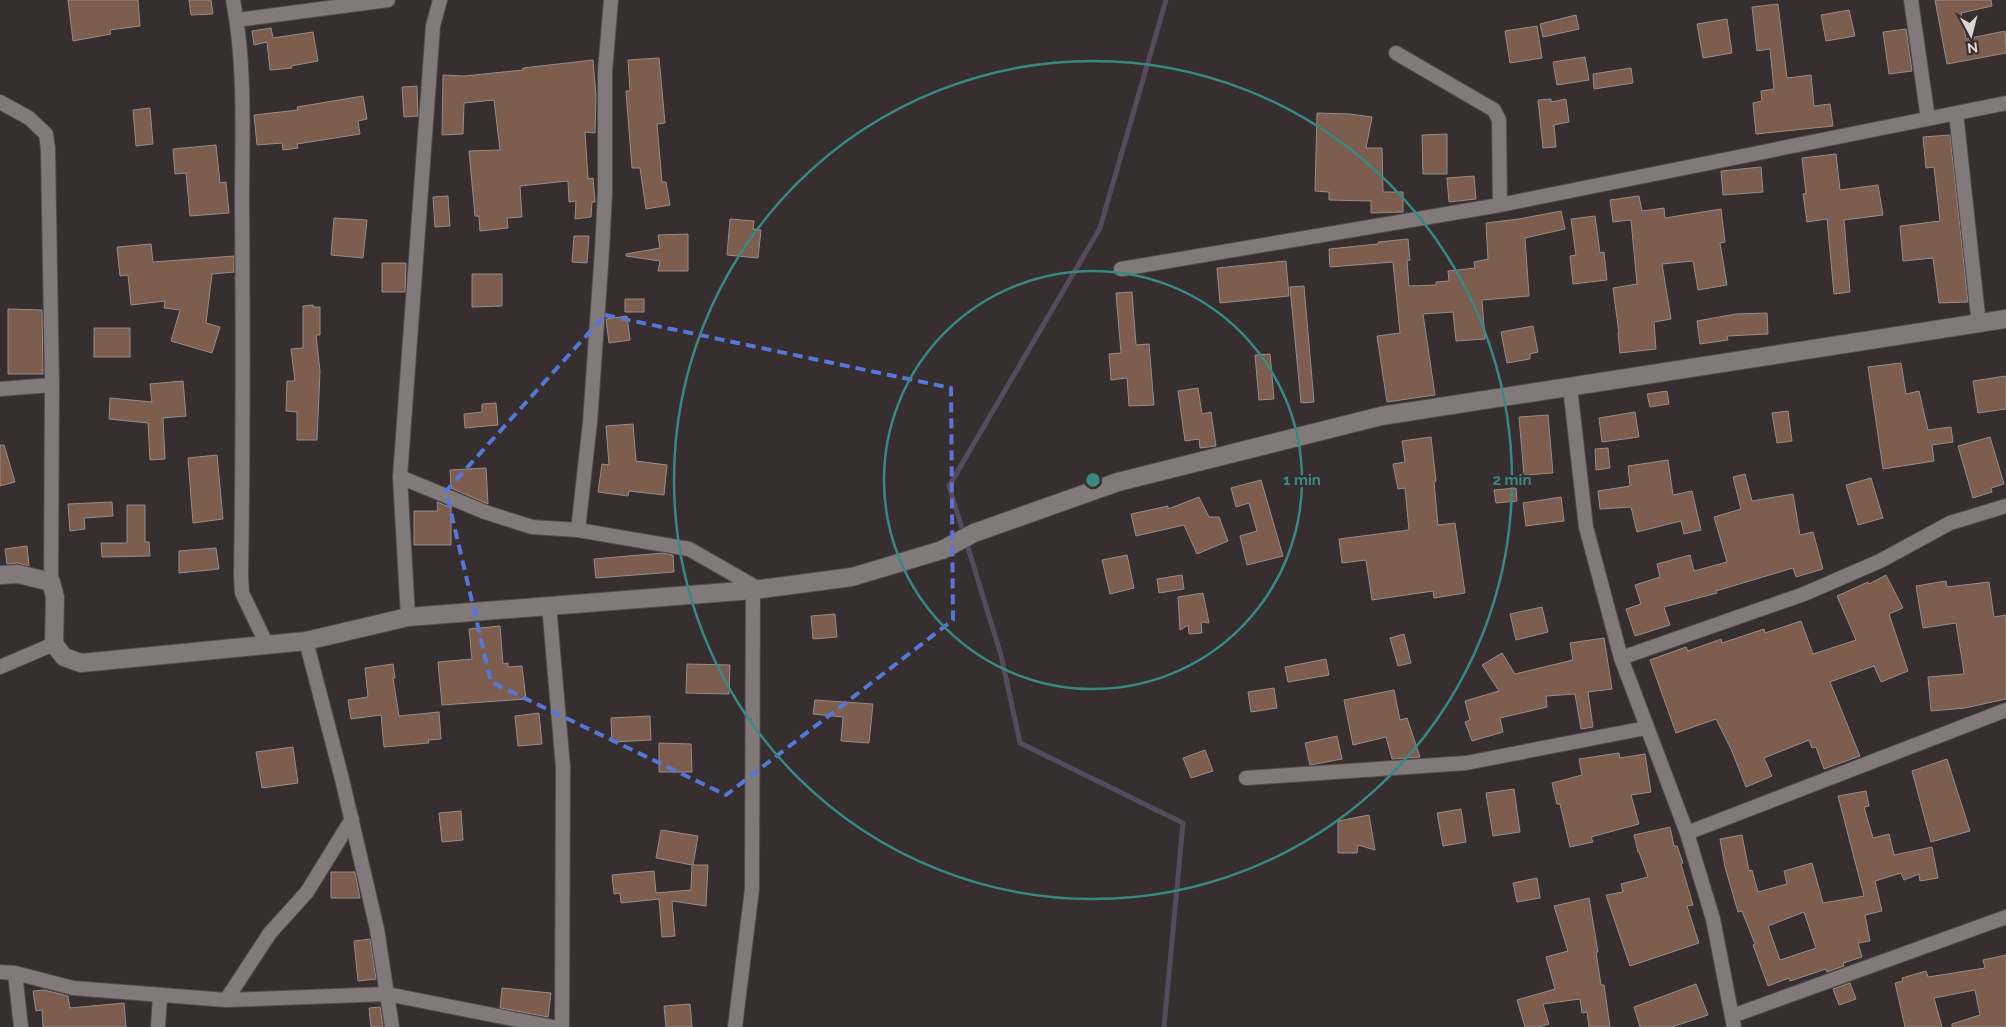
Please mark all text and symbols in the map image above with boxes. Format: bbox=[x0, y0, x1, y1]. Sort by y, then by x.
north arrow bbox=[1946, 10, 1996, 60]
text: N bbox=[1966, 39, 1979, 56]
centre of rings bbox=[1084, 471, 1102, 489]
text: 1 min bbox=[1283, 471, 1321, 489]
text: 2 min bbox=[1493, 471, 1531, 489]

